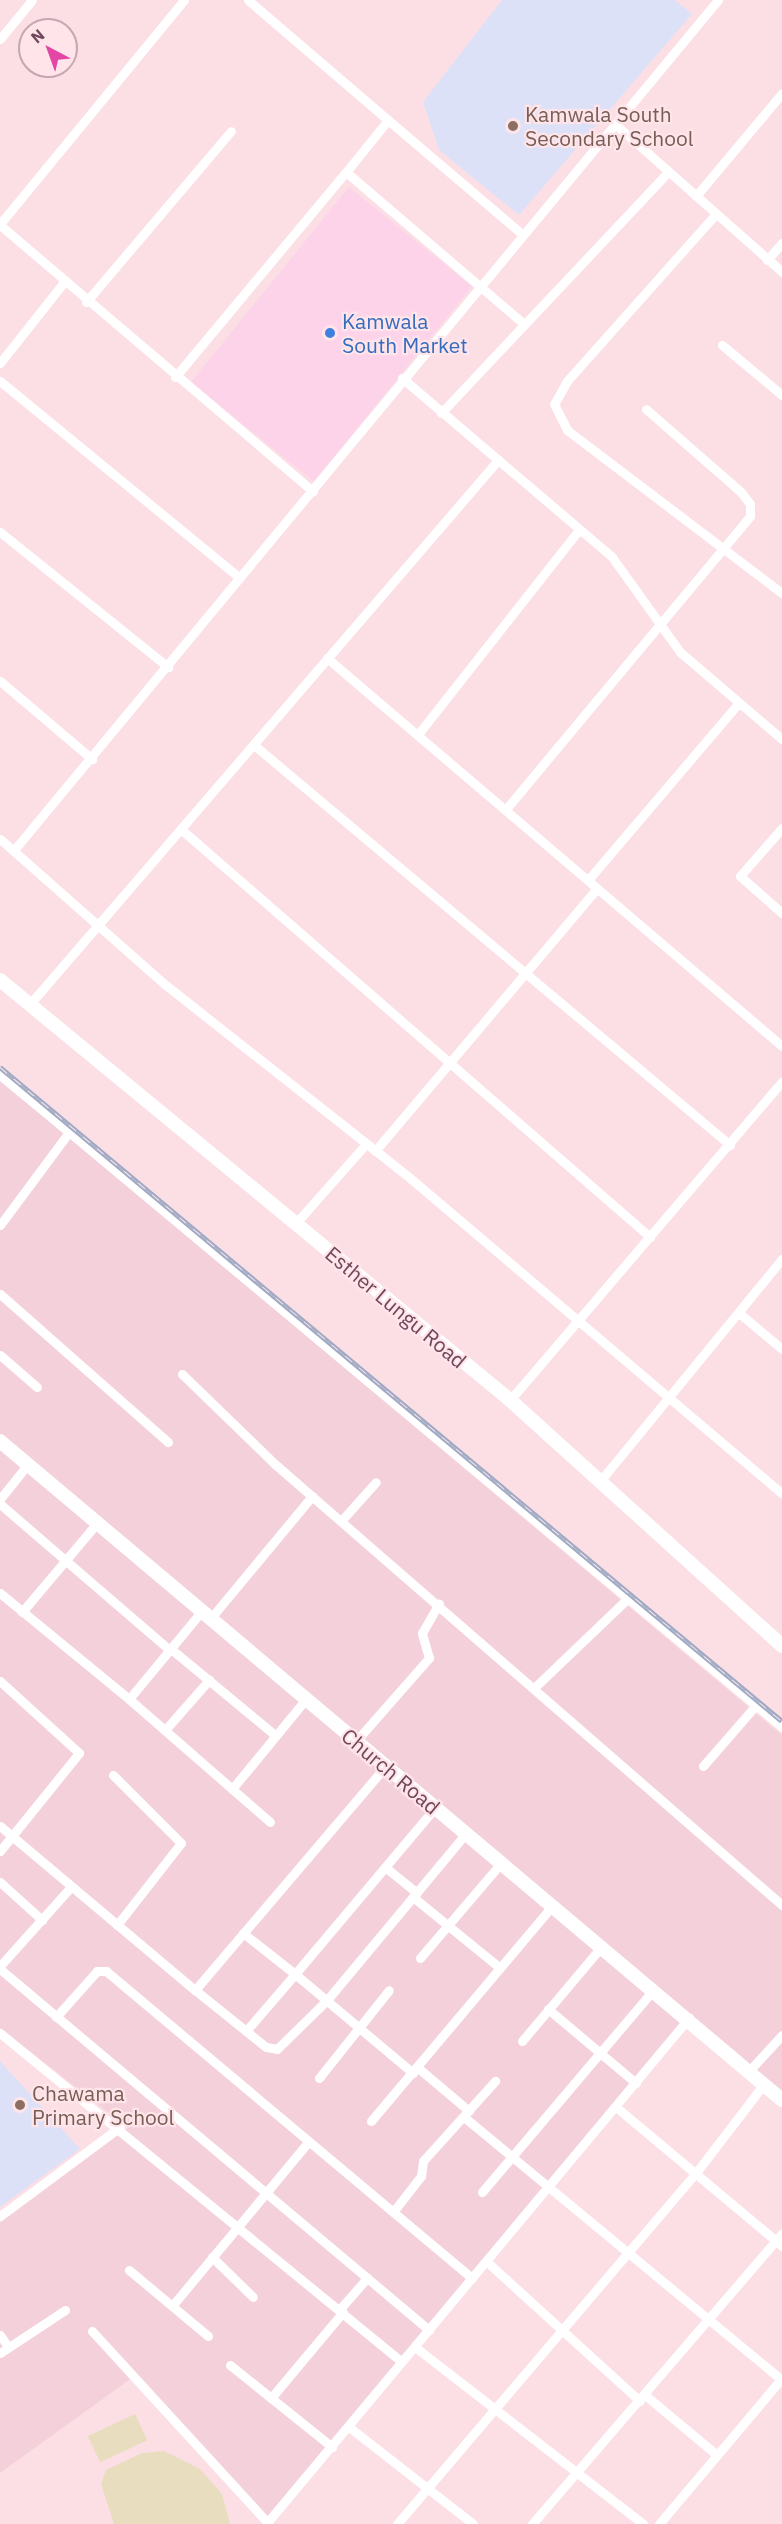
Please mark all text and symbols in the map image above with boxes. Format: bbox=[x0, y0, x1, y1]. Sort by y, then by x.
north arrow bbox=[18, 18, 78, 78]
text: N bbox=[27, 25, 48, 47]
place label: Kamwala South Secondary School bbox=[525, 101, 694, 151]
marker: Kamwala South Secondary School bbox=[506, 119, 520, 133]
place label: Kamwala South Market bbox=[342, 308, 468, 358]
marker: Kamwala South Market bbox=[323, 326, 337, 340]
street label: Esther Lungu Road bbox=[320, 1241, 472, 1373]
street label: Church Road bbox=[337, 1723, 445, 1819]
place label: Chawama Primary School bbox=[32, 2080, 174, 2130]
marker: Chawama Primary School bbox=[13, 2098, 27, 2112]

